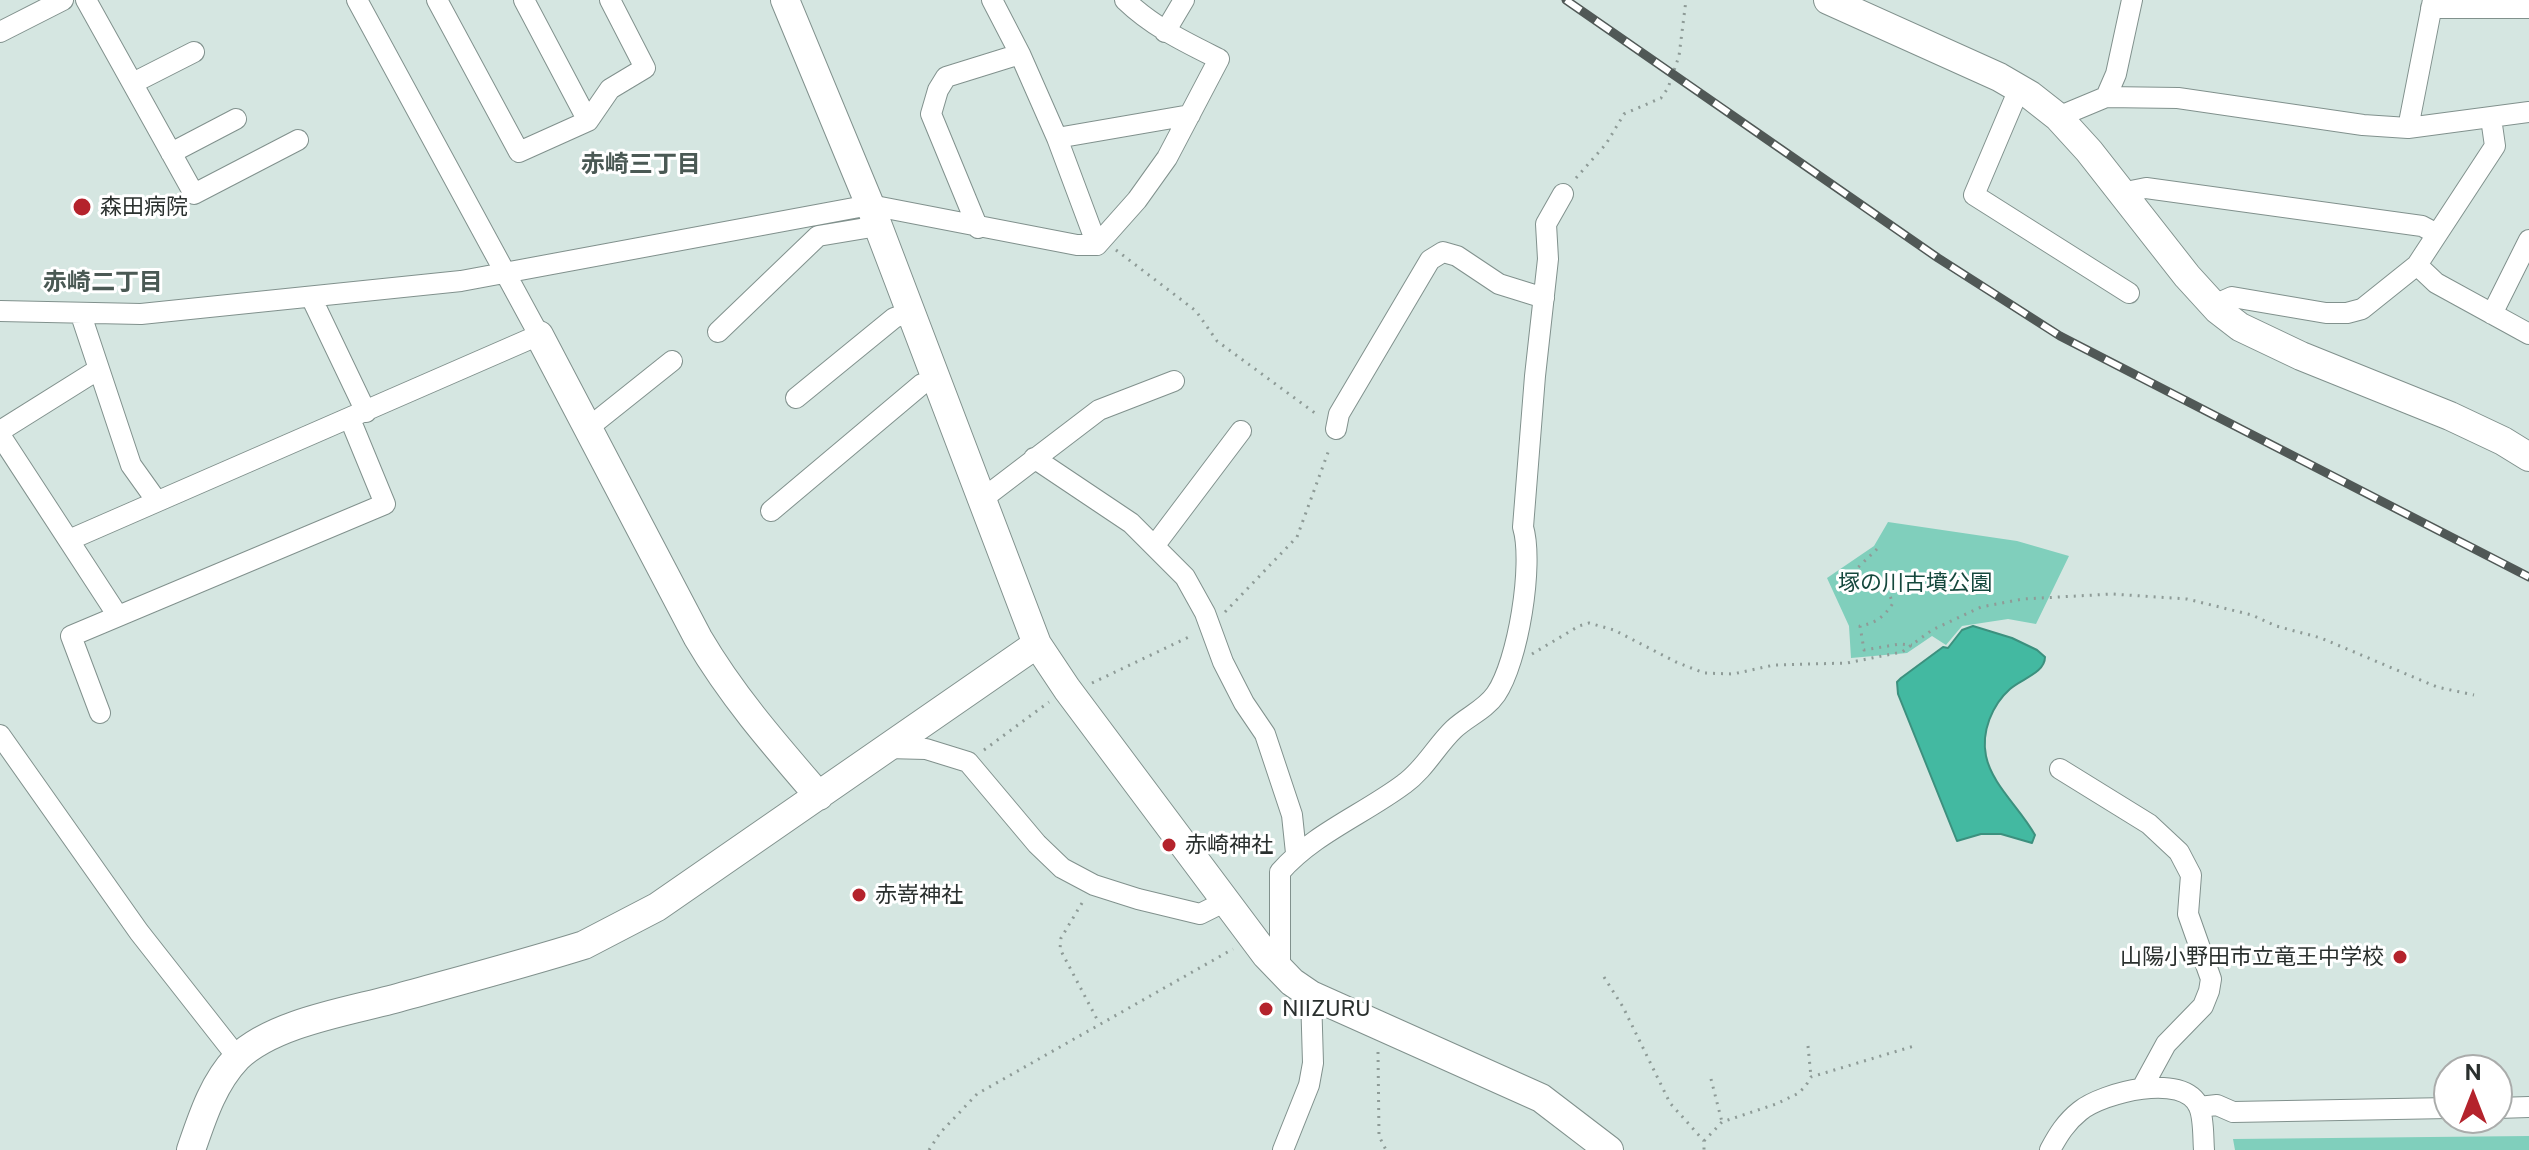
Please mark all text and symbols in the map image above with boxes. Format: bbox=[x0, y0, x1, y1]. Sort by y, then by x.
district label: 赤崎三丁目 bbox=[581, 151, 701, 179]
place label: 森田病院 bbox=[100, 194, 188, 220]
marker: 森田病院 bbox=[71, 196, 93, 218]
district label: 赤崎二丁目 bbox=[43, 269, 163, 297]
park label: 塚の川古墳公園 bbox=[1838, 570, 1992, 596]
place label: 赤崎神社 bbox=[1185, 832, 1273, 858]
marker: 赤崎神社 bbox=[1160, 836, 1178, 854]
place label: 赤嵜神社 bbox=[875, 882, 963, 908]
marker: 赤嵜神社 bbox=[850, 886, 868, 904]
place label: 山陽小野田市立竜王中学校 bbox=[2120, 944, 2384, 970]
marker: 山陽小野田市立竜王中学校 bbox=[2391, 948, 2409, 966]
place label: NIIZURU bbox=[1282, 996, 1370, 1022]
marker: NIIZURU bbox=[1257, 1000, 1275, 1018]
north arrow bbox=[2433, 1054, 2513, 1134]
text: N bbox=[2464, 1059, 2482, 1085]

